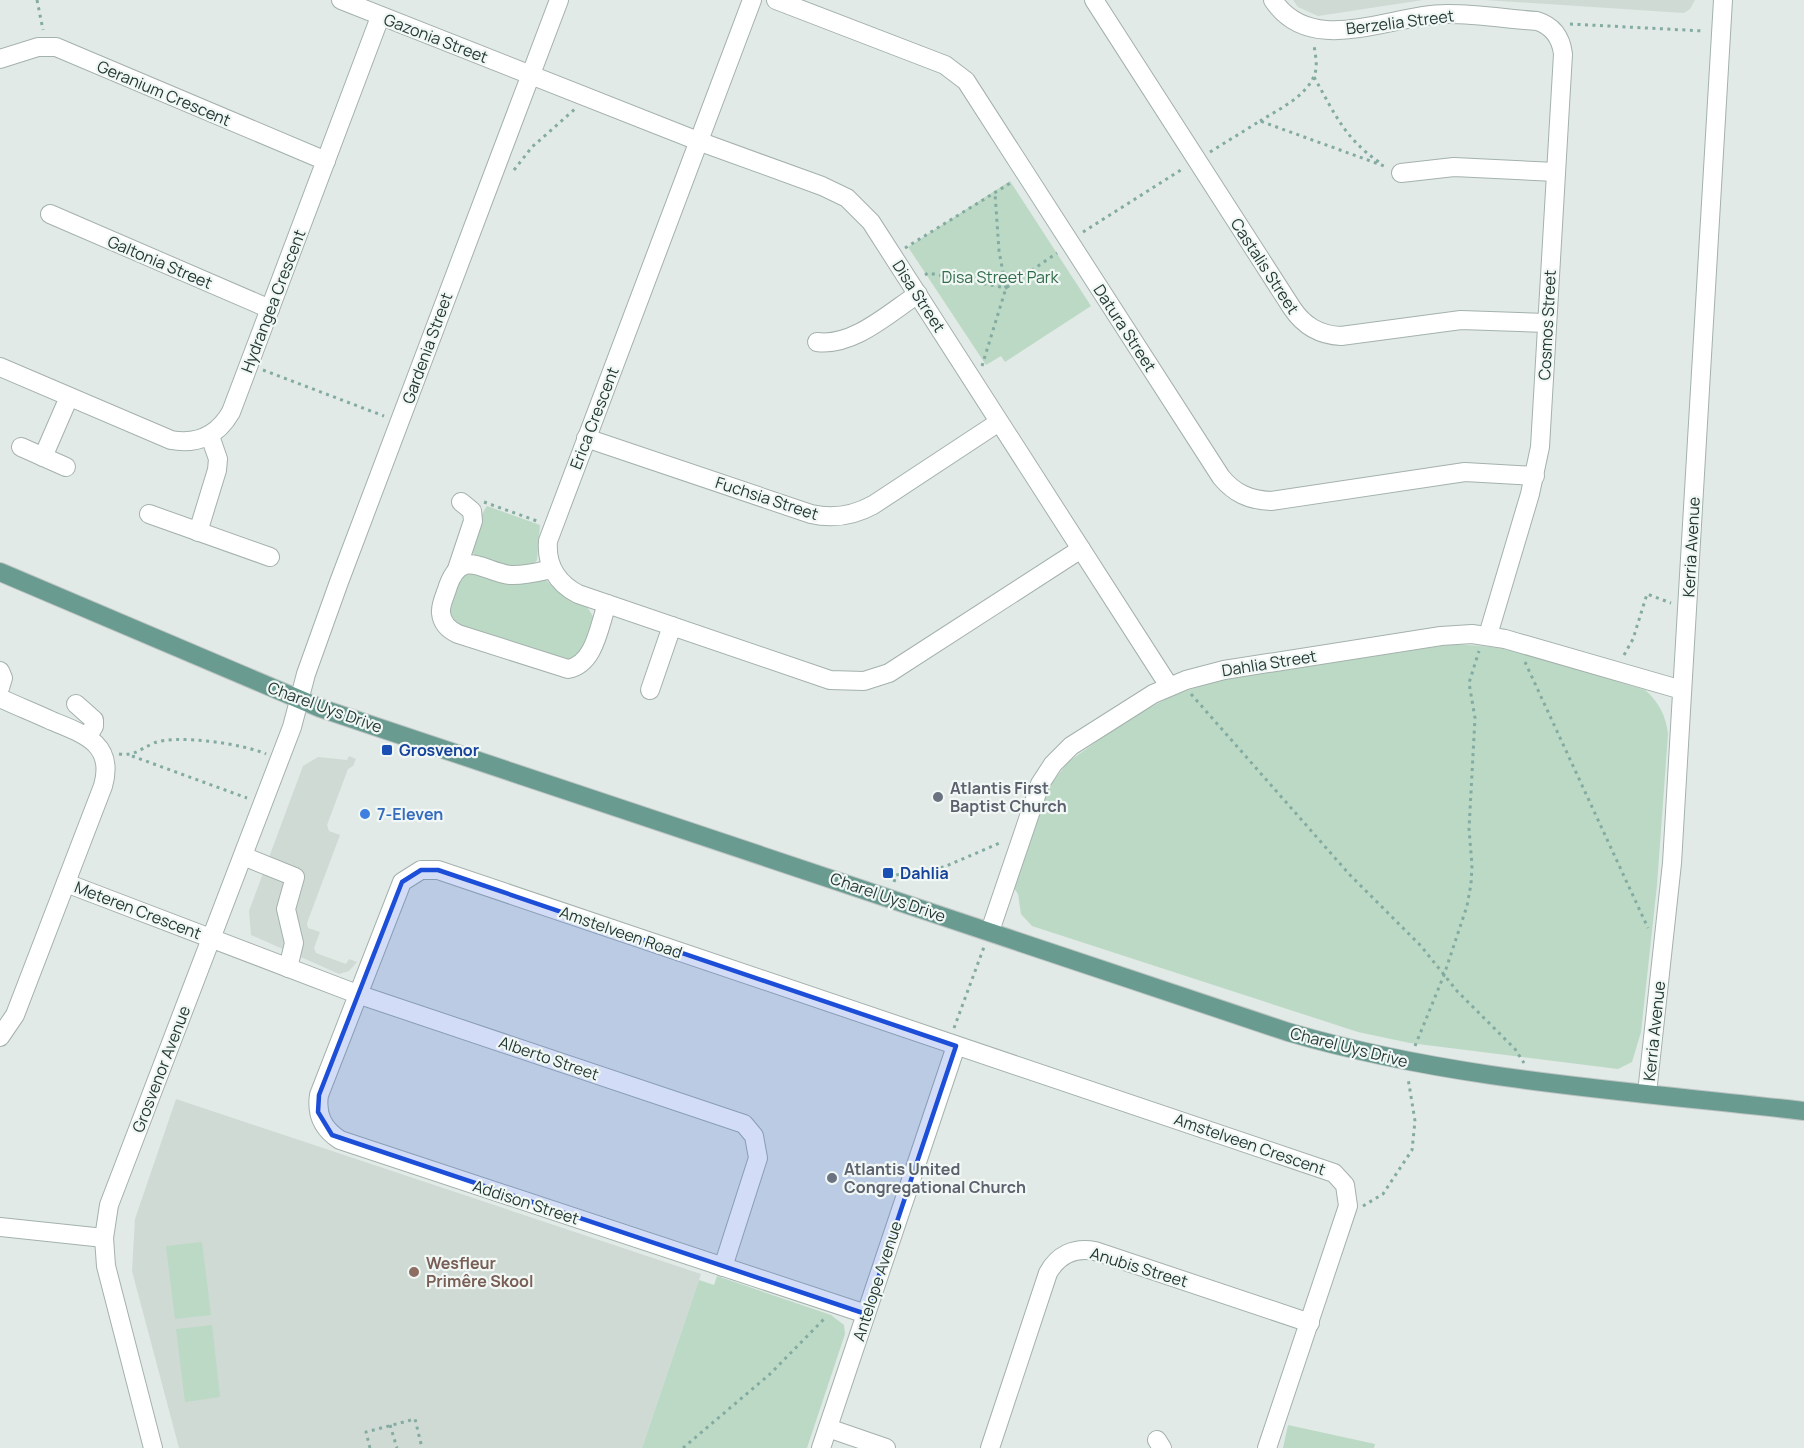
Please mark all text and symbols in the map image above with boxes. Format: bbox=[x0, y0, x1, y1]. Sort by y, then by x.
street label: Berzelia Street bbox=[1345, 4, 1455, 40]
street label: Gazonia Street bbox=[381, 8, 491, 68]
street label: Geranium Crescent bbox=[94, 55, 234, 131]
street label: Castalis Street bbox=[1226, 214, 1304, 318]
street label: Hydrangea Crescent bbox=[236, 226, 310, 376]
street label: Galtonia Street bbox=[104, 230, 216, 294]
street label: Disa Street bbox=[887, 256, 951, 336]
park label: Disa Street Park bbox=[941, 266, 1060, 288]
street label: Cosmos Street bbox=[1533, 269, 1561, 381]
street label: Datura Street bbox=[1089, 280, 1161, 376]
street label: Gardenia Street bbox=[397, 289, 457, 407]
street label: Erica Crescent bbox=[564, 364, 624, 472]
street label: Fuchsia Street bbox=[713, 471, 821, 525]
street label: Kerria Avenue bbox=[1677, 496, 1705, 598]
street label: Dahlia Street bbox=[1220, 645, 1318, 681]
street label: Charel Uys Drive bbox=[265, 676, 385, 738]
place label: Grosvenor bbox=[399, 739, 479, 761]
marker: Grosvenor bbox=[380, 743, 394, 757]
place label: Atlantis First Baptist Church bbox=[950, 777, 1067, 817]
marker: Atlantis First Baptist Church bbox=[931, 790, 945, 804]
place label: 7-Eleven bbox=[377, 803, 443, 825]
marker: 7-Eleven bbox=[358, 807, 372, 821]
place label: Dahlia bbox=[900, 862, 949, 884]
marker: Dahlia bbox=[881, 866, 895, 880]
street label: Charel Uys Drive bbox=[827, 867, 949, 927]
street label: Meteren Crescent bbox=[71, 876, 205, 944]
street label: Amstelveen Road bbox=[557, 901, 685, 963]
street label: Kerria Avenue bbox=[1638, 980, 1670, 1082]
street label: Grosvenor Avenue bbox=[127, 1003, 195, 1135]
street label: Charel Uys Drive bbox=[1288, 1022, 1410, 1072]
street label: Alberto Street bbox=[496, 1031, 602, 1085]
street label: Amstelveen Crescent bbox=[1171, 1108, 1329, 1180]
place label: Atlantis United Congregational Church bbox=[844, 1158, 1026, 1198]
marker: Atlantis United Congregational Church bbox=[825, 1171, 839, 1185]
street label: Addison Street bbox=[470, 1174, 582, 1230]
street label: Antelope Avenue bbox=[847, 1218, 907, 1344]
street label: Anubis Street bbox=[1088, 1242, 1190, 1292]
place label: Wesfleur Primêre Skool bbox=[426, 1252, 533, 1292]
marker: Wesfleur Primêre Skool bbox=[407, 1265, 421, 1279]

